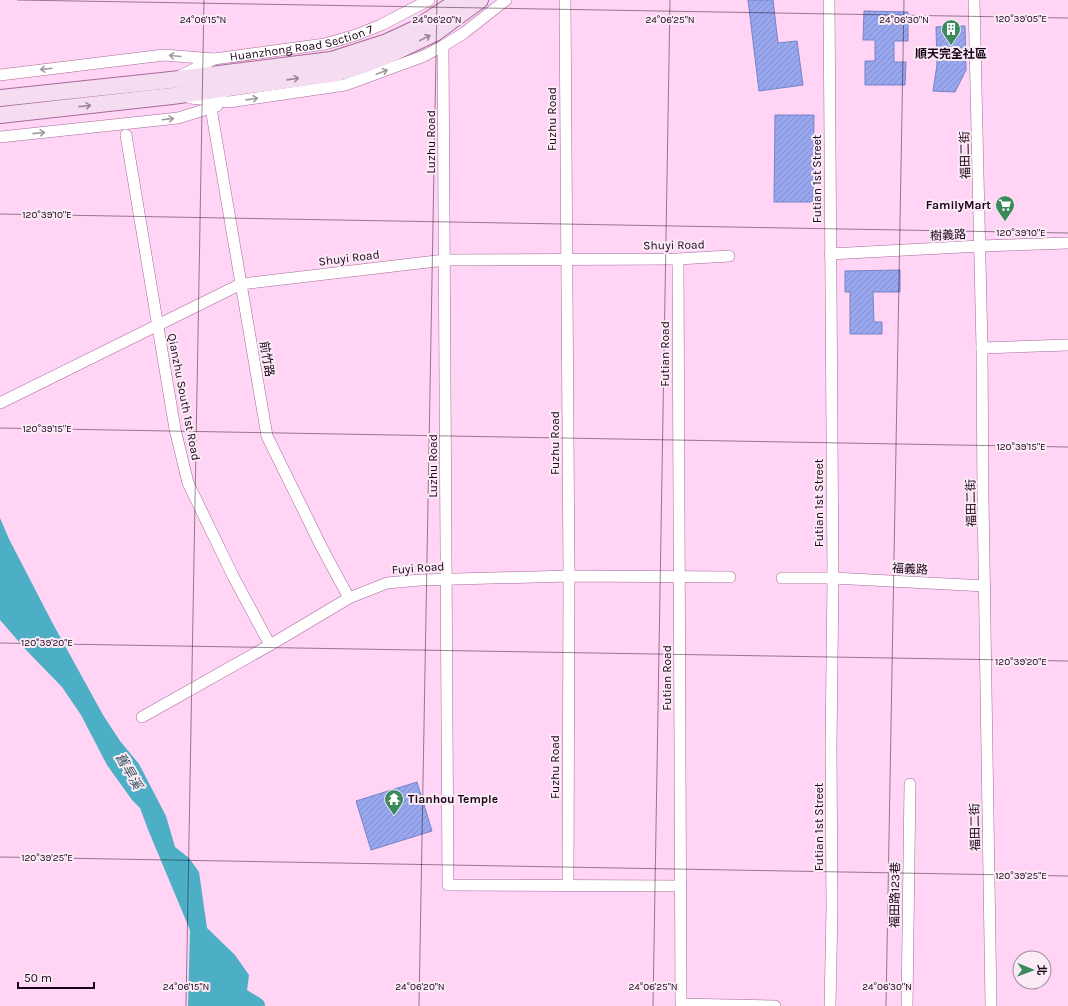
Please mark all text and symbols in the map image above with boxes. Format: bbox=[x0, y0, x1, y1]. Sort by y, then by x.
text: 120°39'05"E bbox=[995, 13, 1047, 25]
text: 24°06'15"N bbox=[180, 14, 226, 26]
text: 24°06'20"N bbox=[412, 14, 462, 26]
text: 24°06'25"N bbox=[645, 14, 695, 26]
text: 24°06'30"N bbox=[879, 14, 929, 26]
building icon: 順天完全社區 bbox=[940, 18, 962, 46]
street label: Huanzhong Road Section 7 bbox=[229, 22, 375, 64]
one-way arrow bbox=[419, 34, 431, 41]
place label: 順天完全社區 bbox=[915, 47, 987, 61]
one-way arrow bbox=[169, 52, 182, 59]
one-way arrow bbox=[40, 66, 53, 73]
one-way arrow bbox=[376, 68, 388, 75]
one-way arrow bbox=[286, 75, 299, 83]
street label: Fuzhu Road bbox=[545, 87, 559, 151]
one-way arrow bbox=[245, 95, 258, 103]
one-way arrow bbox=[78, 102, 91, 110]
street label: Luzhu Road bbox=[424, 110, 438, 174]
one-way arrow bbox=[161, 115, 174, 123]
one-way arrow bbox=[32, 129, 45, 137]
street label: 福田二街 bbox=[958, 131, 972, 179]
street label: Futian 1st Street bbox=[810, 134, 824, 223]
supermarket icon: FamilyMart bbox=[994, 194, 1016, 222]
place label: FamilyMart bbox=[926, 198, 991, 212]
text: 120°39'10"E bbox=[22, 209, 72, 221]
street label: 樹義路 bbox=[930, 227, 966, 243]
text: 120°39'10"E bbox=[996, 227, 1046, 239]
street label: Shuyi Road bbox=[643, 237, 705, 253]
street label: Shuyi Road bbox=[318, 247, 380, 269]
street label: Futian Road bbox=[658, 321, 672, 387]
street label: Qianzhu South 1st Road bbox=[165, 332, 203, 462]
street label: 前竹路 bbox=[257, 340, 277, 378]
street label: Fuzhu Road bbox=[548, 411, 562, 475]
text: 120°39'15"E bbox=[22, 423, 72, 435]
street label: Luzhu Road bbox=[426, 434, 440, 498]
text: 120°39'15"E bbox=[996, 441, 1046, 453]
street label: Futian 1st Street bbox=[812, 458, 826, 547]
street label: 福田二街 bbox=[964, 479, 978, 527]
street label: Fuyi Road bbox=[391, 559, 445, 577]
street label: 福義路 bbox=[892, 561, 928, 577]
text: 120°39'20"E bbox=[21, 637, 73, 649]
street label: Futian Road bbox=[660, 645, 674, 711]
text: 120°39'20"E bbox=[995, 656, 1047, 668]
street label: Fuzhu Road bbox=[548, 735, 562, 799]
water label: 舊旱溪 bbox=[113, 750, 146, 793]
street label: Futian 1st Street bbox=[812, 782, 826, 871]
temple icon: Tianhou Temple bbox=[383, 788, 405, 816]
place label: Tianhou Temple bbox=[408, 792, 498, 806]
street label: 福田二街 bbox=[968, 803, 982, 851]
text: 120°39'25"E bbox=[21, 852, 73, 864]
street label: 福田路123巷 bbox=[887, 862, 903, 928]
text: 120°39'25"E bbox=[995, 870, 1047, 882]
north arrow bbox=[1012, 950, 1052, 990]
scale bar bbox=[18, 964, 94, 990]
text: 北 bbox=[1035, 965, 1048, 976]
text: 50 m bbox=[24, 971, 52, 985]
text: 24°06'15"N bbox=[163, 981, 209, 993]
text: 24°06'20"N bbox=[395, 981, 445, 993]
text: 24°06'25"N bbox=[628, 981, 678, 993]
text: 24°06'30"N bbox=[862, 981, 912, 993]

